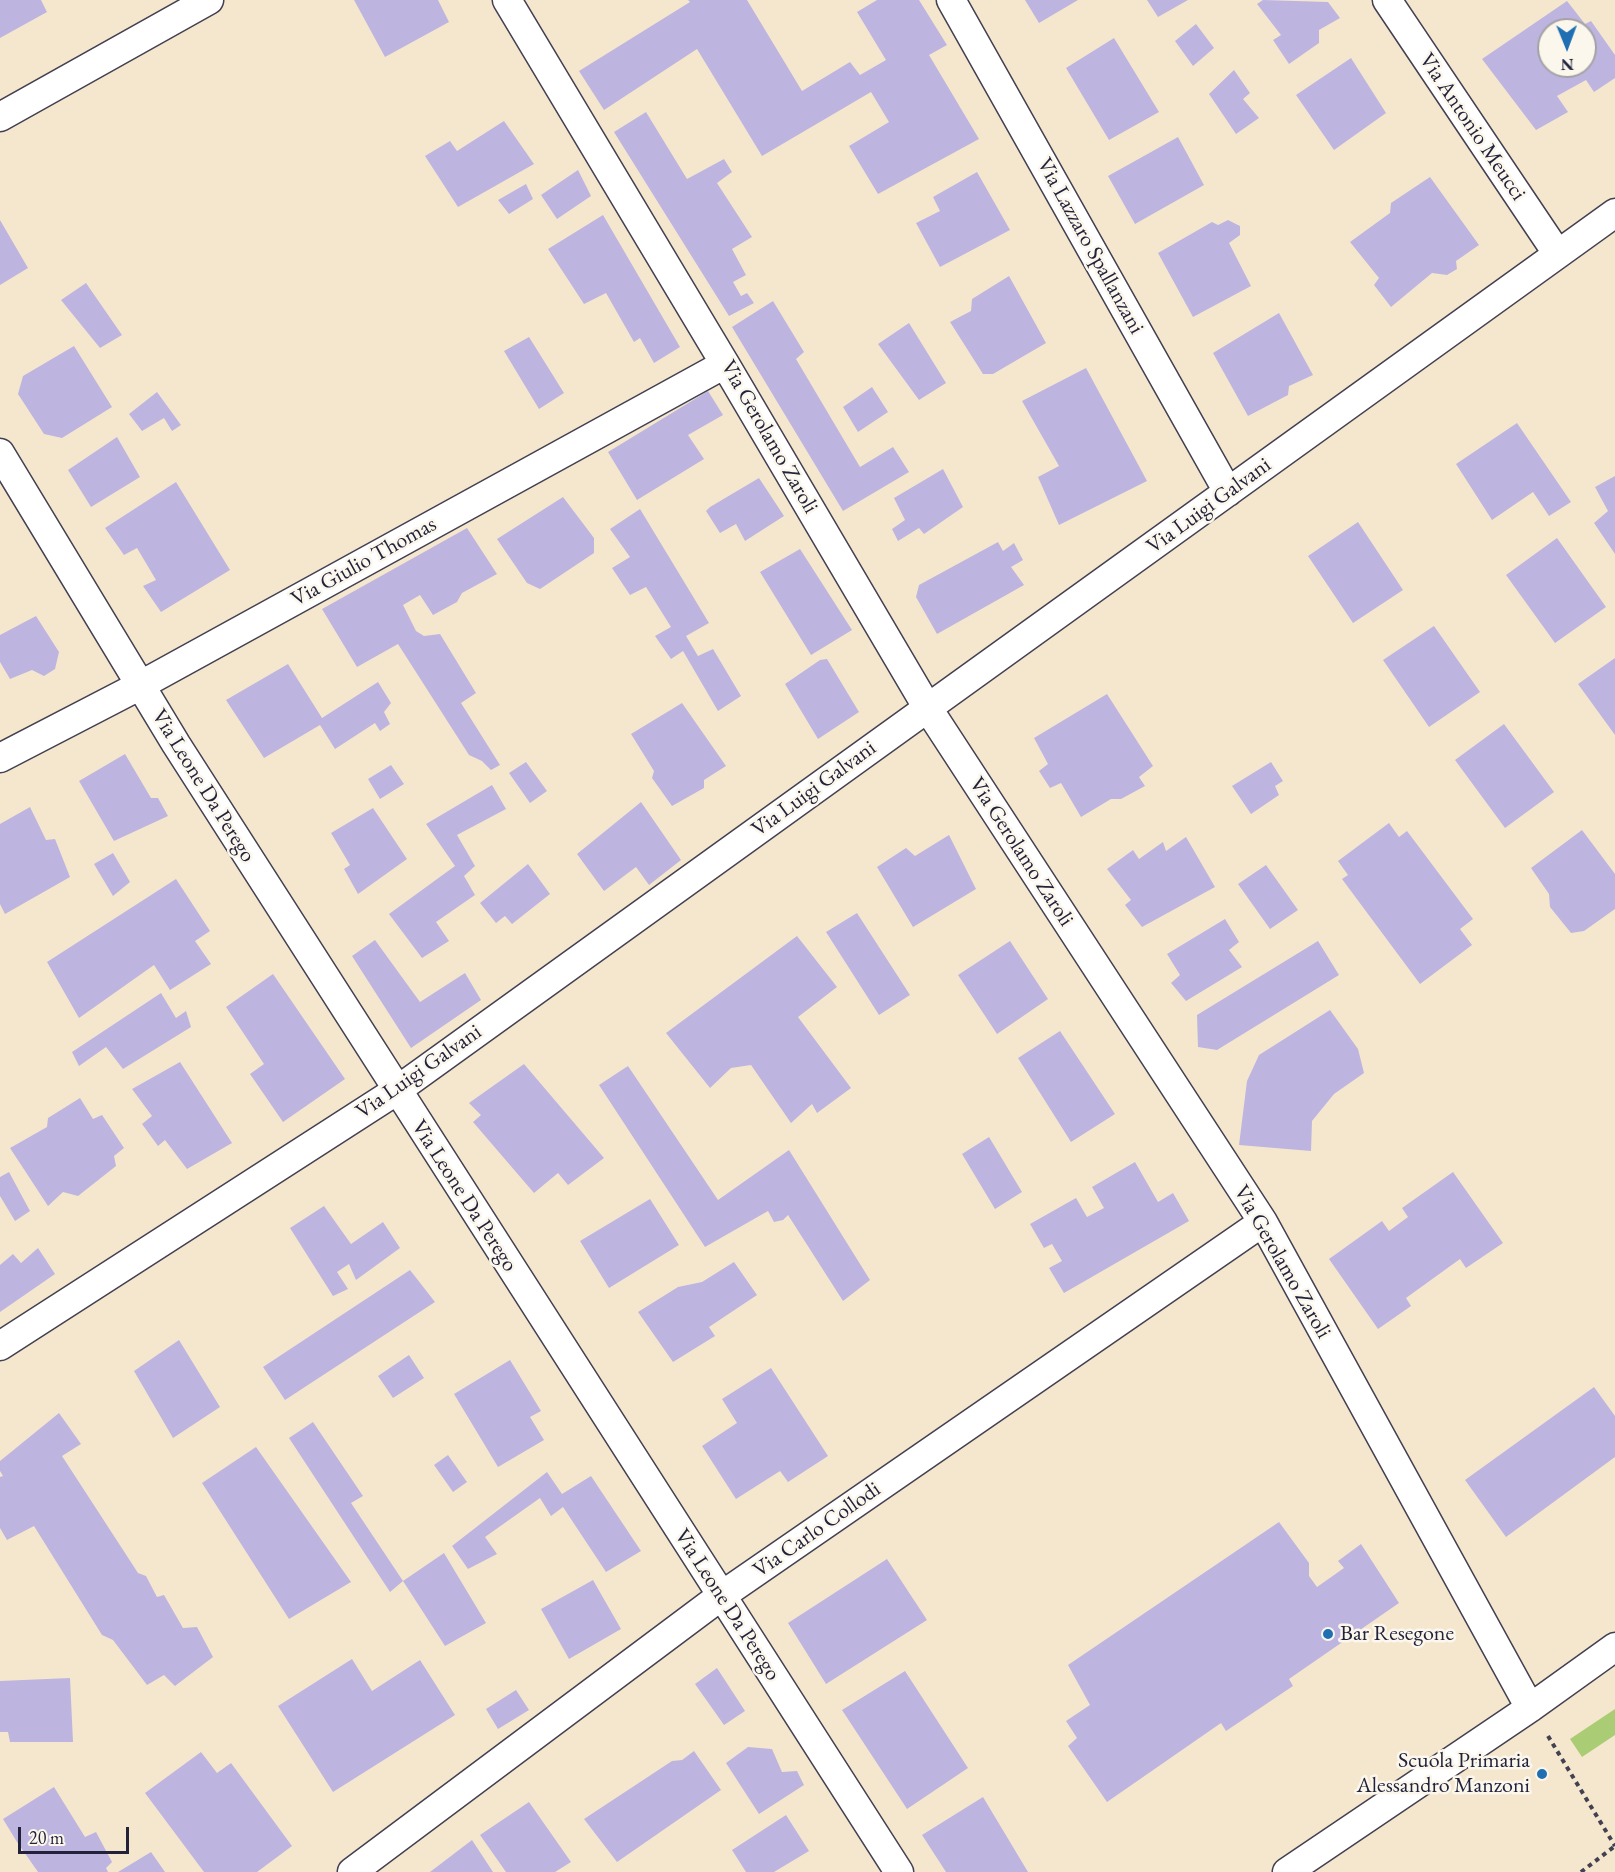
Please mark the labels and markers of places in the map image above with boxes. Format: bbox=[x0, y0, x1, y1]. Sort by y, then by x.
place label: Bar Resegone bbox=[1340, 1621, 1454, 1647]
marker: Bar Resegone bbox=[1321, 1627, 1335, 1641]
place label: Scuola Primaria Alessandro Manzoni bbox=[1357, 1748, 1530, 1800]
marker: Scuola Primaria Alessandro Manzoni bbox=[1535, 1767, 1549, 1781]

